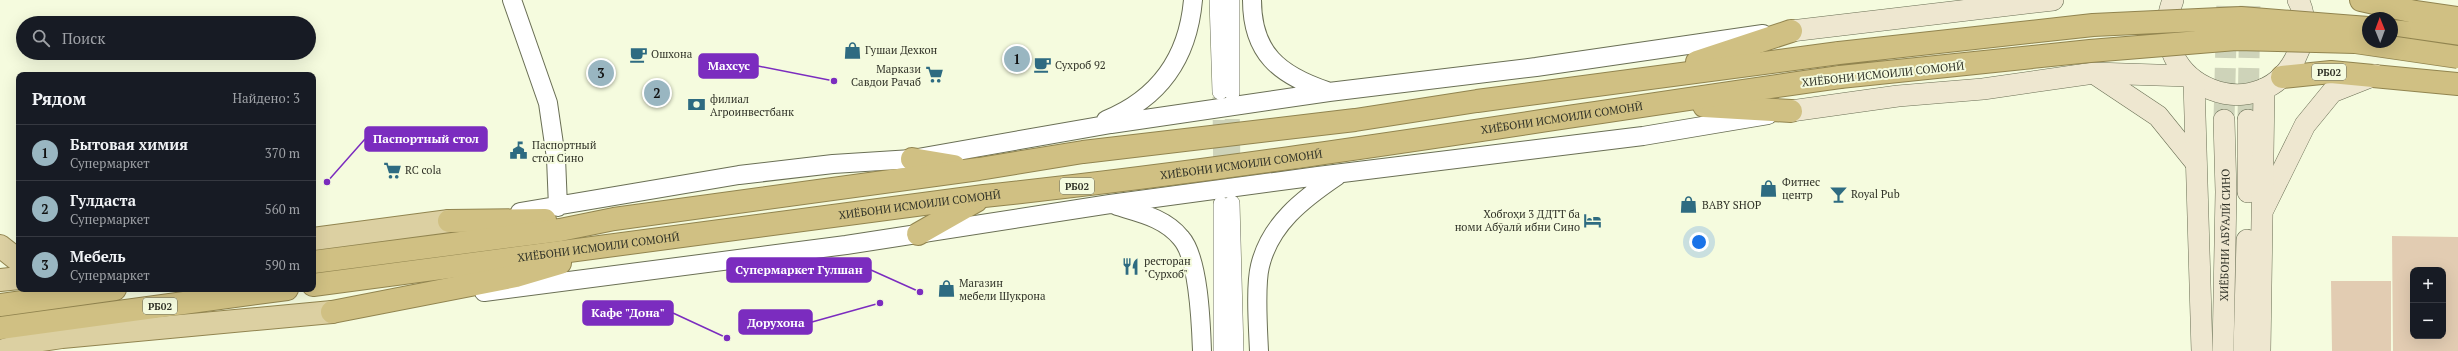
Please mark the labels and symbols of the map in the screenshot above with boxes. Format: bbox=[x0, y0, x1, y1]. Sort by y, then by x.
north arrow bbox=[2362, 12, 2398, 48]
shop icon: Гушаи Дехкон bbox=[842, 40, 862, 60]
place label: Гушаи Дехкон bbox=[865, 43, 938, 57]
cafe icon: Ошхона bbox=[628, 44, 648, 64]
pin: 1 bbox=[1004, 44, 1030, 74]
place label: Ошхона bbox=[651, 47, 693, 61]
callout: Махсус bbox=[699, 54, 758, 78]
cafe icon: Сухроб 92 bbox=[1032, 55, 1052, 75]
pin: 3 bbox=[588, 58, 614, 88]
text: Махсус bbox=[708, 58, 750, 73]
place label: Сухроб 92 bbox=[1055, 58, 1106, 72]
street label: ХИЁБОНИ ИСМОИЛИ СОМОНӢ bbox=[1801, 59, 1965, 89]
place label: Маркази Савдои Рачаб bbox=[851, 62, 921, 89]
road number: РБ02 bbox=[2312, 64, 2346, 80]
supermarket icon: Маркази Савдои Рачаб bbox=[924, 65, 944, 85]
pin: 2 bbox=[644, 78, 670, 108]
place label: филиал Агроинвестбанк bbox=[710, 92, 794, 119]
bank icon: филиал Агроинвестбанк bbox=[687, 95, 707, 115]
street label: ХИЁБОНИ ИСМОИЛИ СОМОНӢ bbox=[1480, 99, 1644, 137]
callout: Паспортный стол bbox=[365, 127, 487, 151]
text: Паспортный стол bbox=[373, 131, 479, 146]
place label: Паспортный стол Сино bbox=[532, 138, 597, 165]
public building icon: Паспортный стол Сино bbox=[509, 141, 529, 161]
street label: ХИЁБОНИ ИСМОИЛИ СОМОНӢ bbox=[1159, 146, 1323, 182]
supermarket icon: RC cola bbox=[382, 160, 402, 180]
place label: RC cola bbox=[405, 163, 442, 177]
street label: ХИЁБОНИ АБӮАЛӢ СИНО bbox=[2217, 169, 2233, 301]
place label: Фитнес центр bbox=[1782, 175, 1820, 202]
road number: РБ02 bbox=[1060, 178, 1094, 194]
shop icon: Фитнес центр bbox=[1759, 178, 1779, 198]
bar icon: Royal Pub bbox=[1828, 184, 1848, 204]
street label: ХИЁБОНИ ИСМОИЛИ СОМОНӢ bbox=[838, 187, 1001, 222]
place label: Royal Pub bbox=[1851, 187, 1900, 201]
shop icon: BABY SHOP bbox=[1679, 195, 1699, 215]
place label: BABY SHOP bbox=[1702, 198, 1762, 212]
place label: Хобгоҳи 3 ДДТТ ба номи Абӯалӣ ибни Сино bbox=[1455, 207, 1580, 234]
hotel icon: Хобгоҳи 3 ДДТТ ба номи Абӯалӣ ибни Сино bbox=[1583, 210, 1603, 230]
street label: ХИЁБОНИ ИСМОИЛИ СОМОНӢ bbox=[517, 229, 680, 265]
your location bbox=[1689, 232, 1709, 252]
place label: ресторан "Сурхоб" bbox=[1144, 254, 1191, 281]
restaurant icon: ресторан "Сурхоб" bbox=[1121, 257, 1141, 277]
callout: Супермаркет Гулшан bbox=[727, 258, 871, 282]
text: Супермаркет Гулшан bbox=[735, 262, 863, 277]
place label: Магазин мебели Шукрона bbox=[959, 276, 1046, 303]
shop icon: Магазин мебели Шукрона bbox=[936, 279, 956, 299]
road number: РБ02 bbox=[143, 298, 177, 314]
callout: Кафе "Дона" bbox=[583, 301, 673, 325]
text: Кафе "Дона" bbox=[591, 305, 665, 320]
callout: Дорухона bbox=[739, 310, 812, 334]
text: Дорухона bbox=[747, 315, 805, 330]

